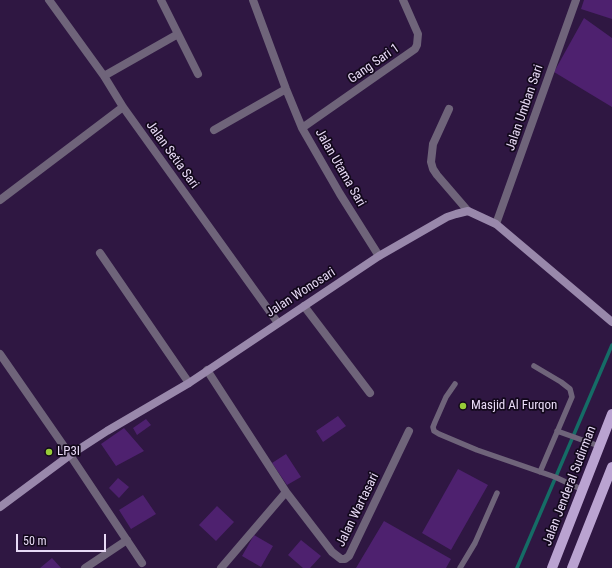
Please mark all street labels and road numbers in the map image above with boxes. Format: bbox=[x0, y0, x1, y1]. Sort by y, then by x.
street label: Gang Sari 1 bbox=[345, 41, 403, 87]
street label: Jalan Umban Sari bbox=[503, 63, 547, 153]
street label: Jalan Setia Sari bbox=[142, 118, 202, 192]
street label: Jalan Utama Sari bbox=[311, 126, 369, 210]
street label: Jalan Wonosari bbox=[264, 265, 338, 321]
street label: Jalan Jenderal Sudirman bbox=[540, 424, 600, 548]
street label: Jalan Wartasari bbox=[333, 470, 383, 550]

